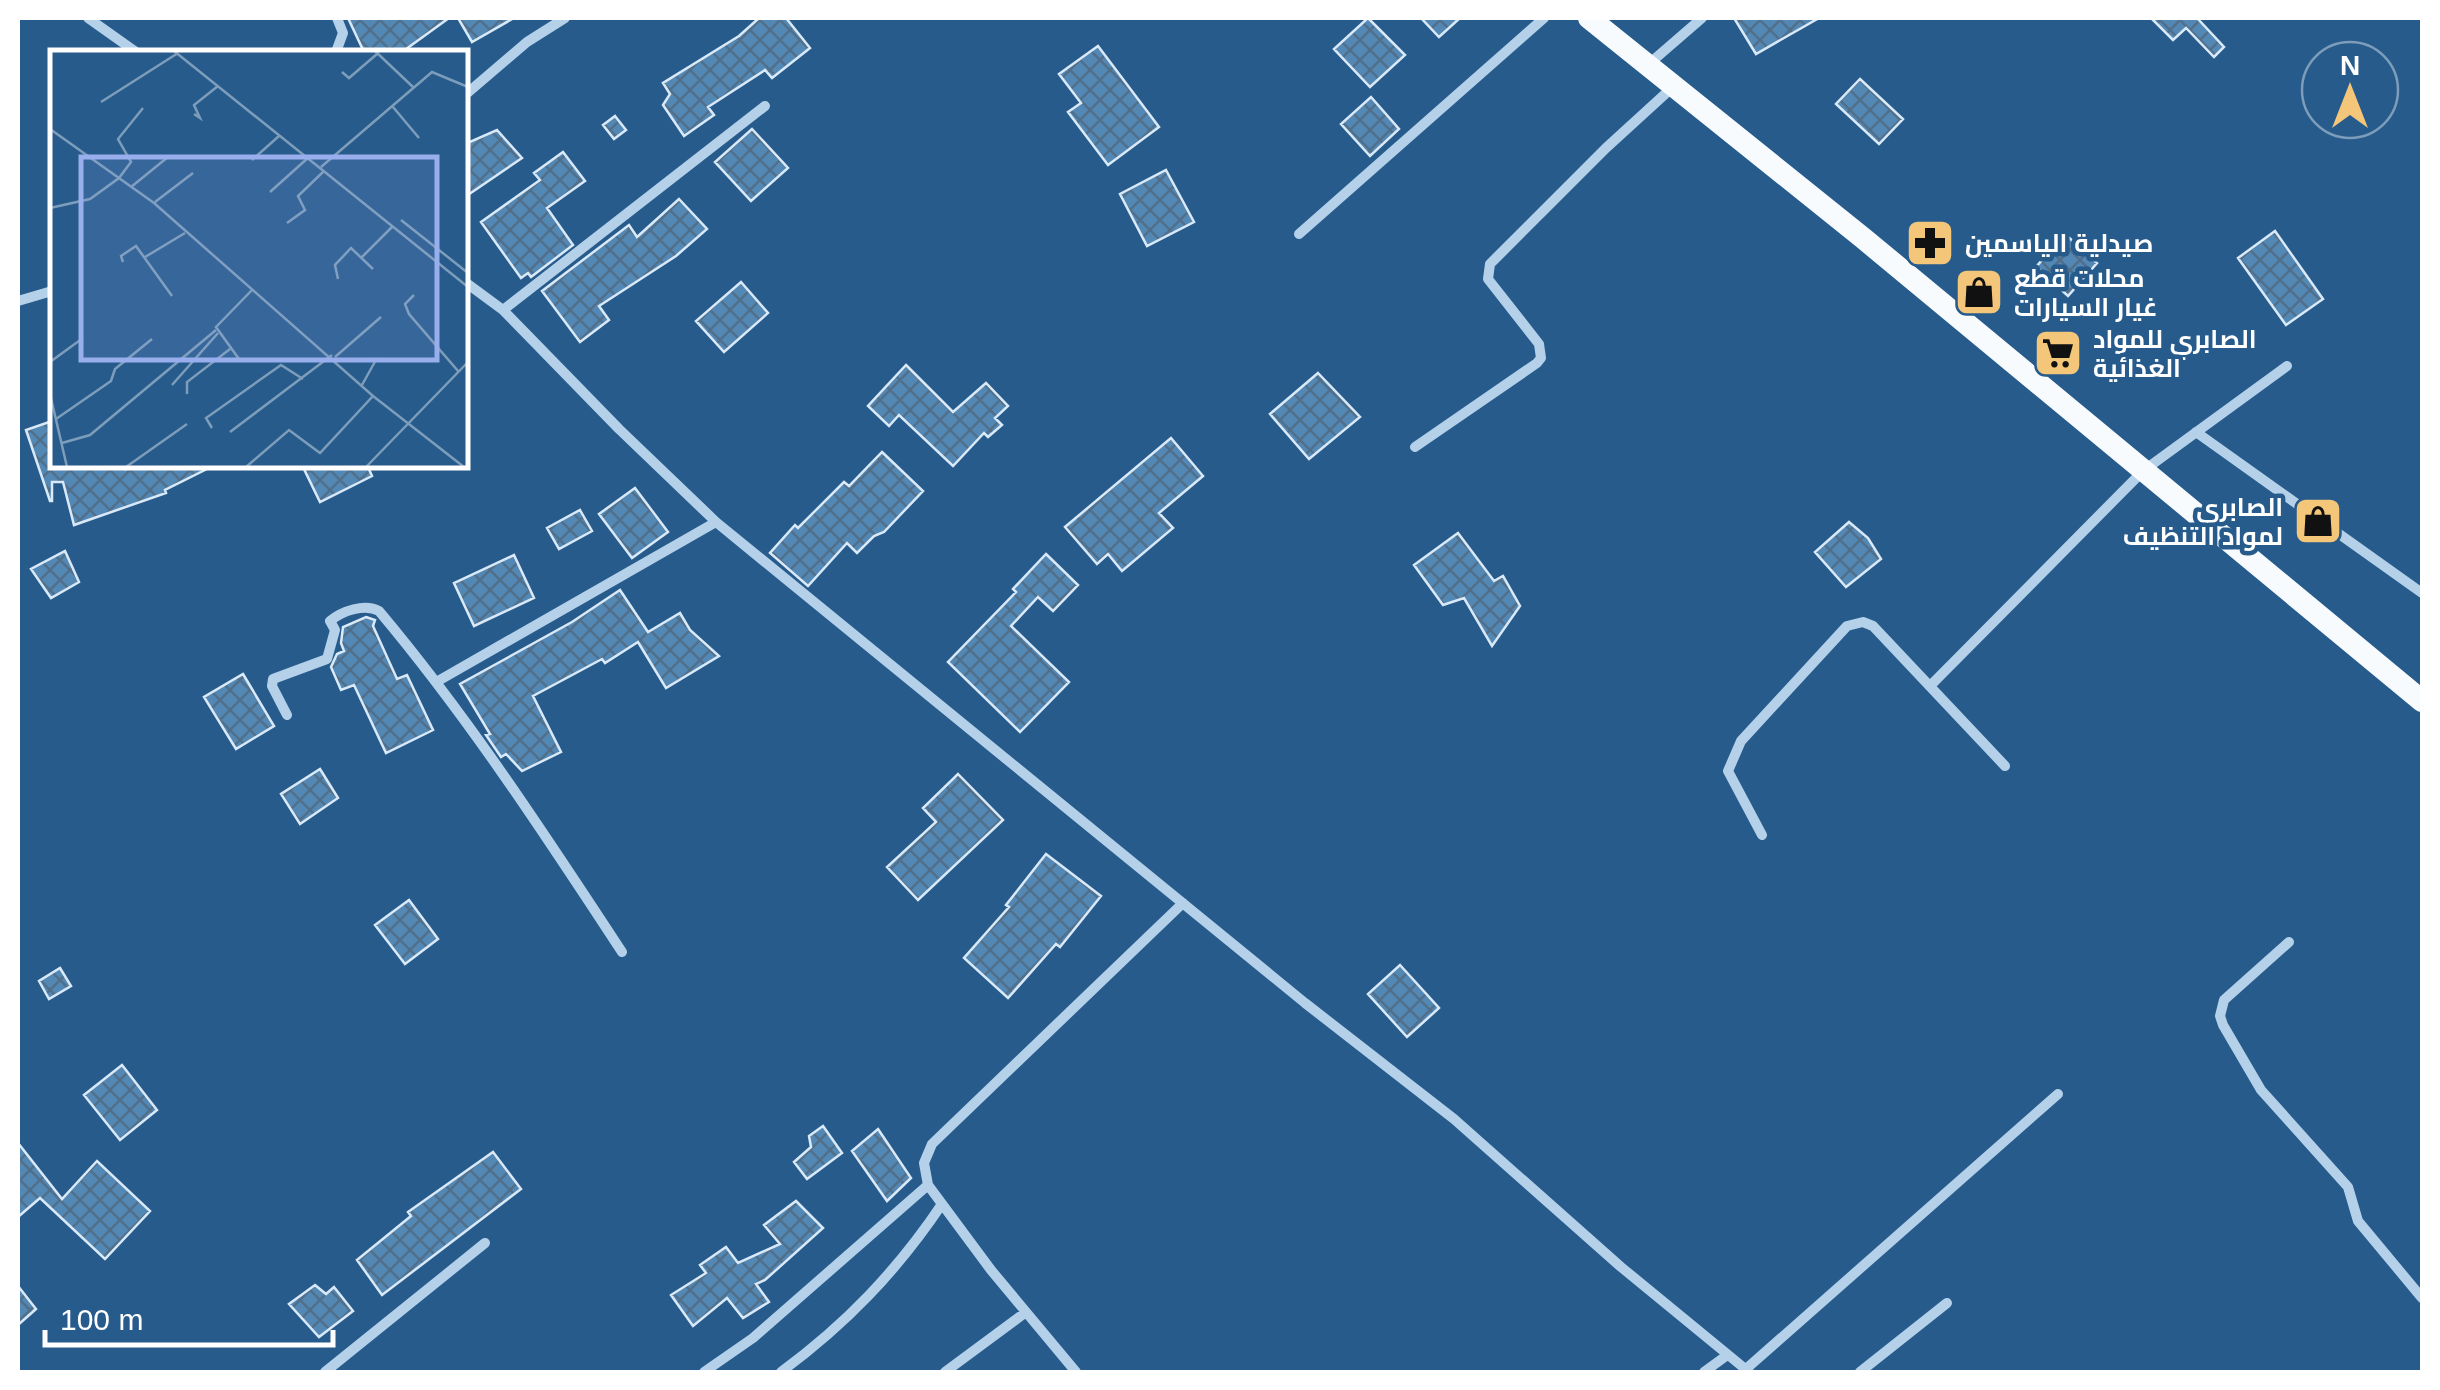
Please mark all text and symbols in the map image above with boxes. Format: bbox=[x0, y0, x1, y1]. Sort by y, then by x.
north arrow bbox=[2300, 40, 2400, 140]
inset map bbox=[50, 50, 468, 468]
text: N bbox=[2340, 50, 2360, 81]
pharmacy icon: صيدلية الياسمين bbox=[1904, 217, 1956, 269]
place label: صيدلية الياسمين bbox=[1965, 229, 2153, 258]
place label: محلات قطع غيار السيارات bbox=[2014, 264, 2157, 322]
shop icon: محلات قطع غيار السيارات bbox=[1953, 266, 2005, 318]
place label: الصابري للمواد الغذائية bbox=[2093, 325, 2257, 382]
supermarket icon: الصابري للمواد الغذائية bbox=[2032, 327, 2084, 379]
place label: الصابري لمواد التنظيف bbox=[2123, 493, 2283, 551]
shop icon: الصابري لمواد التنظيف bbox=[2292, 495, 2344, 547]
scale bar bbox=[45, 1285, 332, 1347]
text: 100 m bbox=[60, 1303, 143, 1336]

